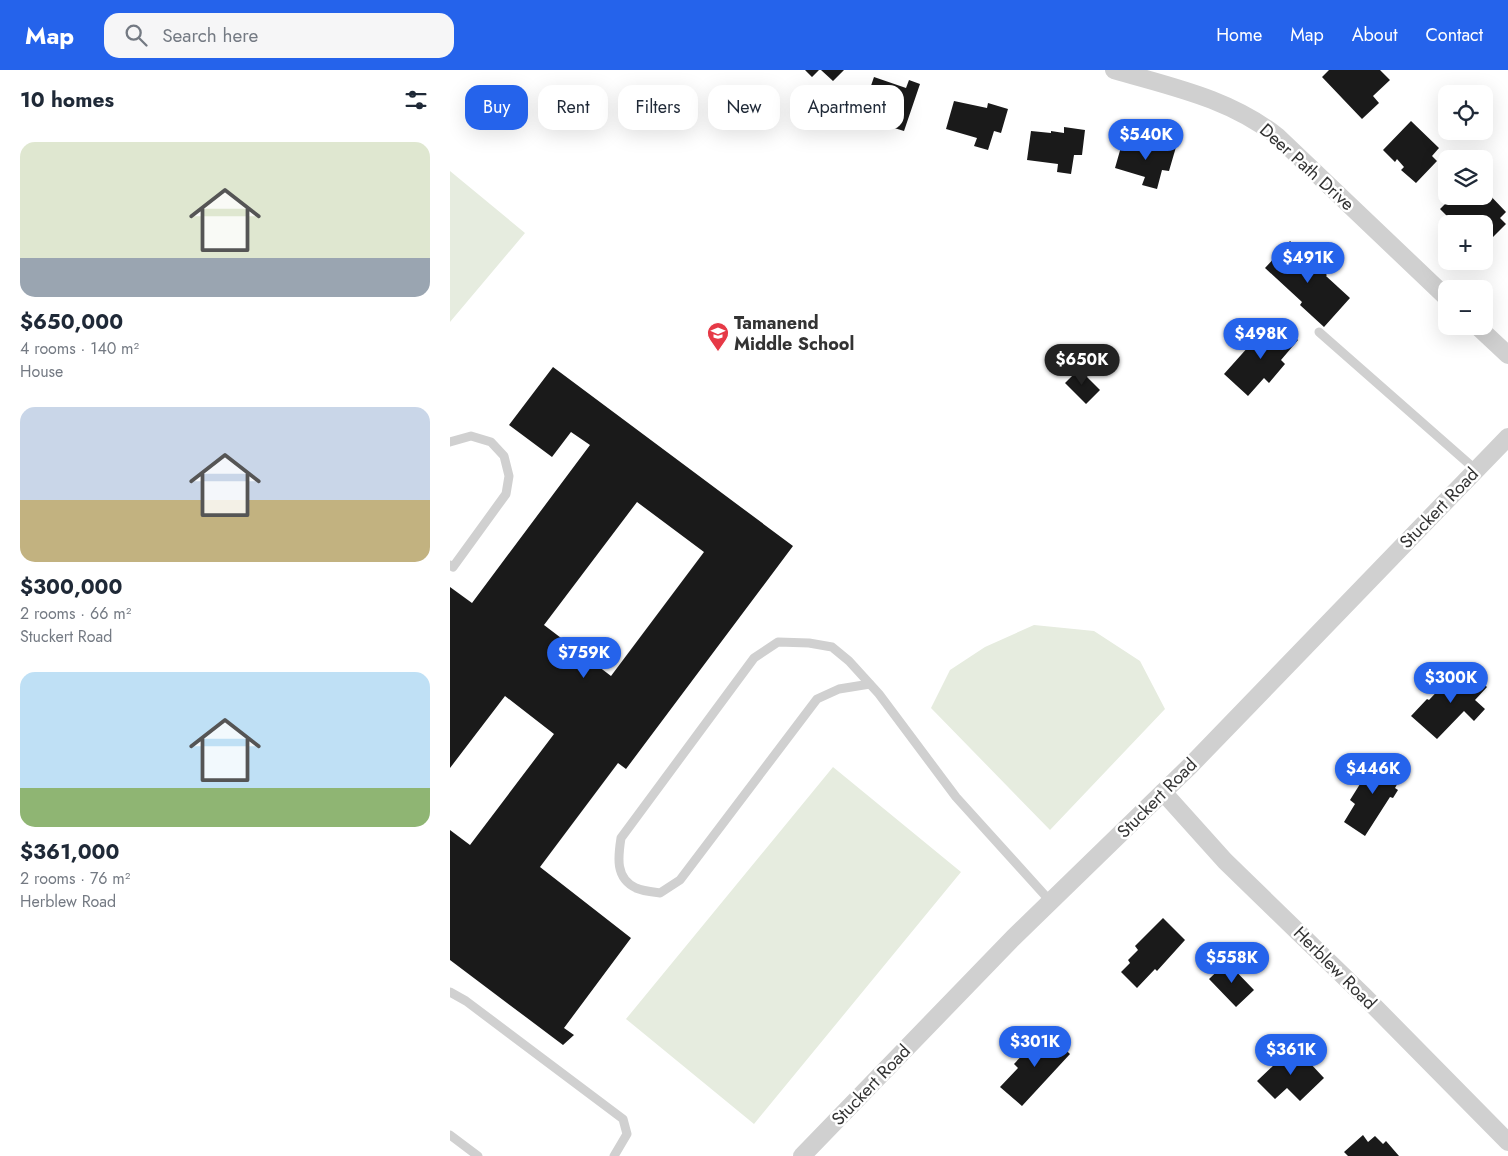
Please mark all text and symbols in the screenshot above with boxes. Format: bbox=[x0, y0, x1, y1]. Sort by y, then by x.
search box bbox=[104, 13, 454, 58]
text: Map bbox=[25, 18, 74, 53]
icon: search bbox=[122, 21, 150, 49]
text: Search here bbox=[162, 22, 258, 49]
text: Home bbox=[1216, 22, 1262, 48]
text: Map bbox=[1290, 22, 1324, 48]
text: About bbox=[1352, 22, 1397, 48]
text: Contact bbox=[1425, 22, 1483, 48]
text: 10 homes bbox=[20, 85, 114, 115]
chip: Buy bbox=[465, 85, 528, 130]
chip: Rent bbox=[538, 85, 608, 130]
chip: Filters bbox=[618, 85, 698, 130]
chip: New bbox=[708, 85, 780, 130]
chip: Apartment bbox=[790, 85, 904, 130]
map controls bbox=[1438, 85, 1493, 335]
button: locate bbox=[1438, 85, 1493, 140]
icon: filters bbox=[402, 86, 430, 114]
street label: Deer Path Drive bbox=[1254, 117, 1360, 217]
pin: $540K bbox=[1111, 118, 1181, 161]
text: $540K bbox=[1119, 123, 1173, 146]
button: layers bbox=[1438, 150, 1493, 205]
icon: home bbox=[180, 175, 270, 265]
button: + bbox=[1438, 215, 1493, 270]
pin: $491K bbox=[1273, 242, 1343, 284]
text: $491K bbox=[1282, 246, 1334, 269]
button: − bbox=[1438, 280, 1493, 335]
text: $650,000 bbox=[20, 307, 123, 337]
place label: Tamanend Middle School bbox=[734, 310, 854, 357]
pin: $498K bbox=[1226, 318, 1296, 360]
school or university icon: Tamanend Middle School bbox=[706, 321, 730, 352]
text: $498K bbox=[1234, 322, 1288, 345]
text: 4 rooms · 140 m² bbox=[20, 337, 139, 360]
pin: $650K bbox=[1047, 344, 1117, 386]
text: $650K bbox=[1056, 348, 1108, 371]
text: House bbox=[20, 360, 63, 383]
icon: home bbox=[180, 440, 270, 530]
street label: Stuckert Road bbox=[1394, 462, 1484, 554]
text: $300,000 bbox=[20, 572, 122, 602]
text: 2 rooms · 66 m² bbox=[20, 602, 131, 625]
text: Stuckert Road bbox=[20, 625, 112, 648]
pin: $759K bbox=[549, 636, 619, 679]
text: $759K bbox=[558, 641, 610, 664]
pin: $300K bbox=[1416, 662, 1486, 704]
text: $300K bbox=[1425, 666, 1477, 689]
icon: home bbox=[180, 705, 270, 795]
street label: Stuckert Road bbox=[1111, 752, 1203, 844]
pin: $446K bbox=[1338, 752, 1408, 795]
text: $446K bbox=[1346, 757, 1400, 780]
text: $361,000 bbox=[20, 837, 119, 867]
text: 2 rooms · 76 m² bbox=[20, 867, 130, 890]
text: Herblew Road bbox=[20, 890, 116, 913]
street label: Herblew Road bbox=[1288, 921, 1382, 1015]
pin: $558K bbox=[1197, 942, 1267, 984]
text: $558K bbox=[1206, 946, 1258, 969]
pin: $301K bbox=[1000, 1026, 1070, 1068]
text: $301K bbox=[1010, 1030, 1060, 1053]
pin: $361K bbox=[1256, 1034, 1326, 1076]
text: $361K bbox=[1266, 1038, 1316, 1061]
street label: Stuckert Road bbox=[826, 1039, 916, 1131]

